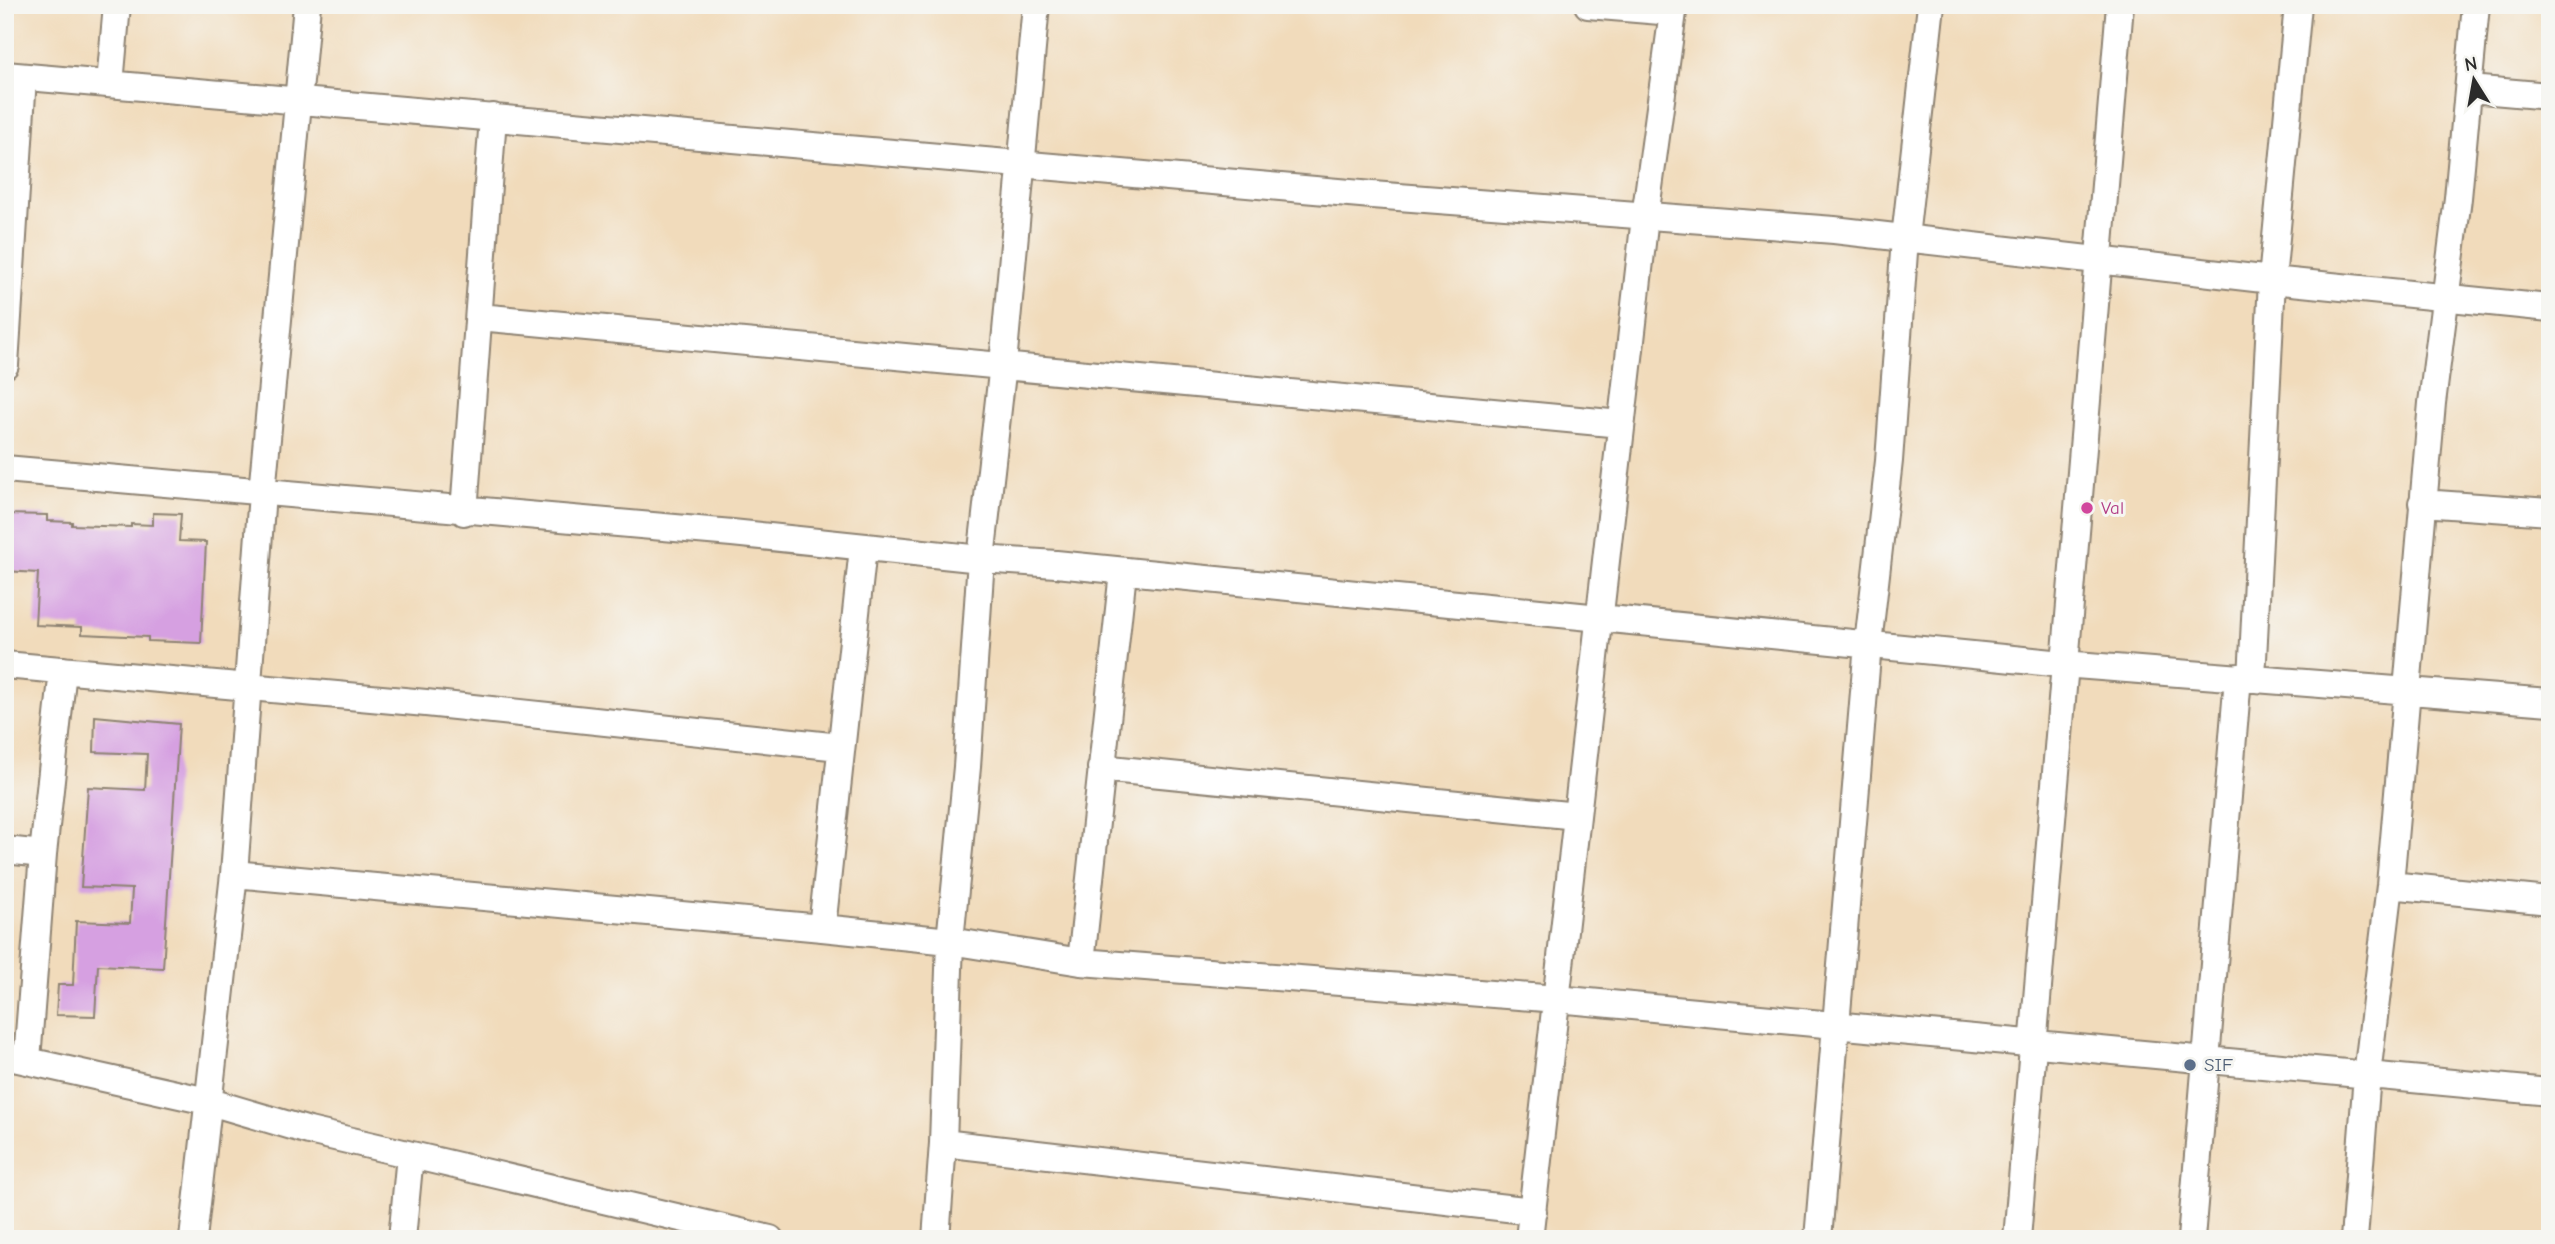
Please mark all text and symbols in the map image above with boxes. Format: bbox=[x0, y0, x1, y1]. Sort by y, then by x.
north arrow bbox=[2440, 46, 2510, 116]
text: N bbox=[2463, 52, 2479, 76]
place label: Val bbox=[2101, 497, 2124, 519]
marker: Val bbox=[2079, 500, 2095, 516]
place label: SIF bbox=[2204, 1054, 2233, 1076]
marker: SIF bbox=[2182, 1057, 2198, 1073]

